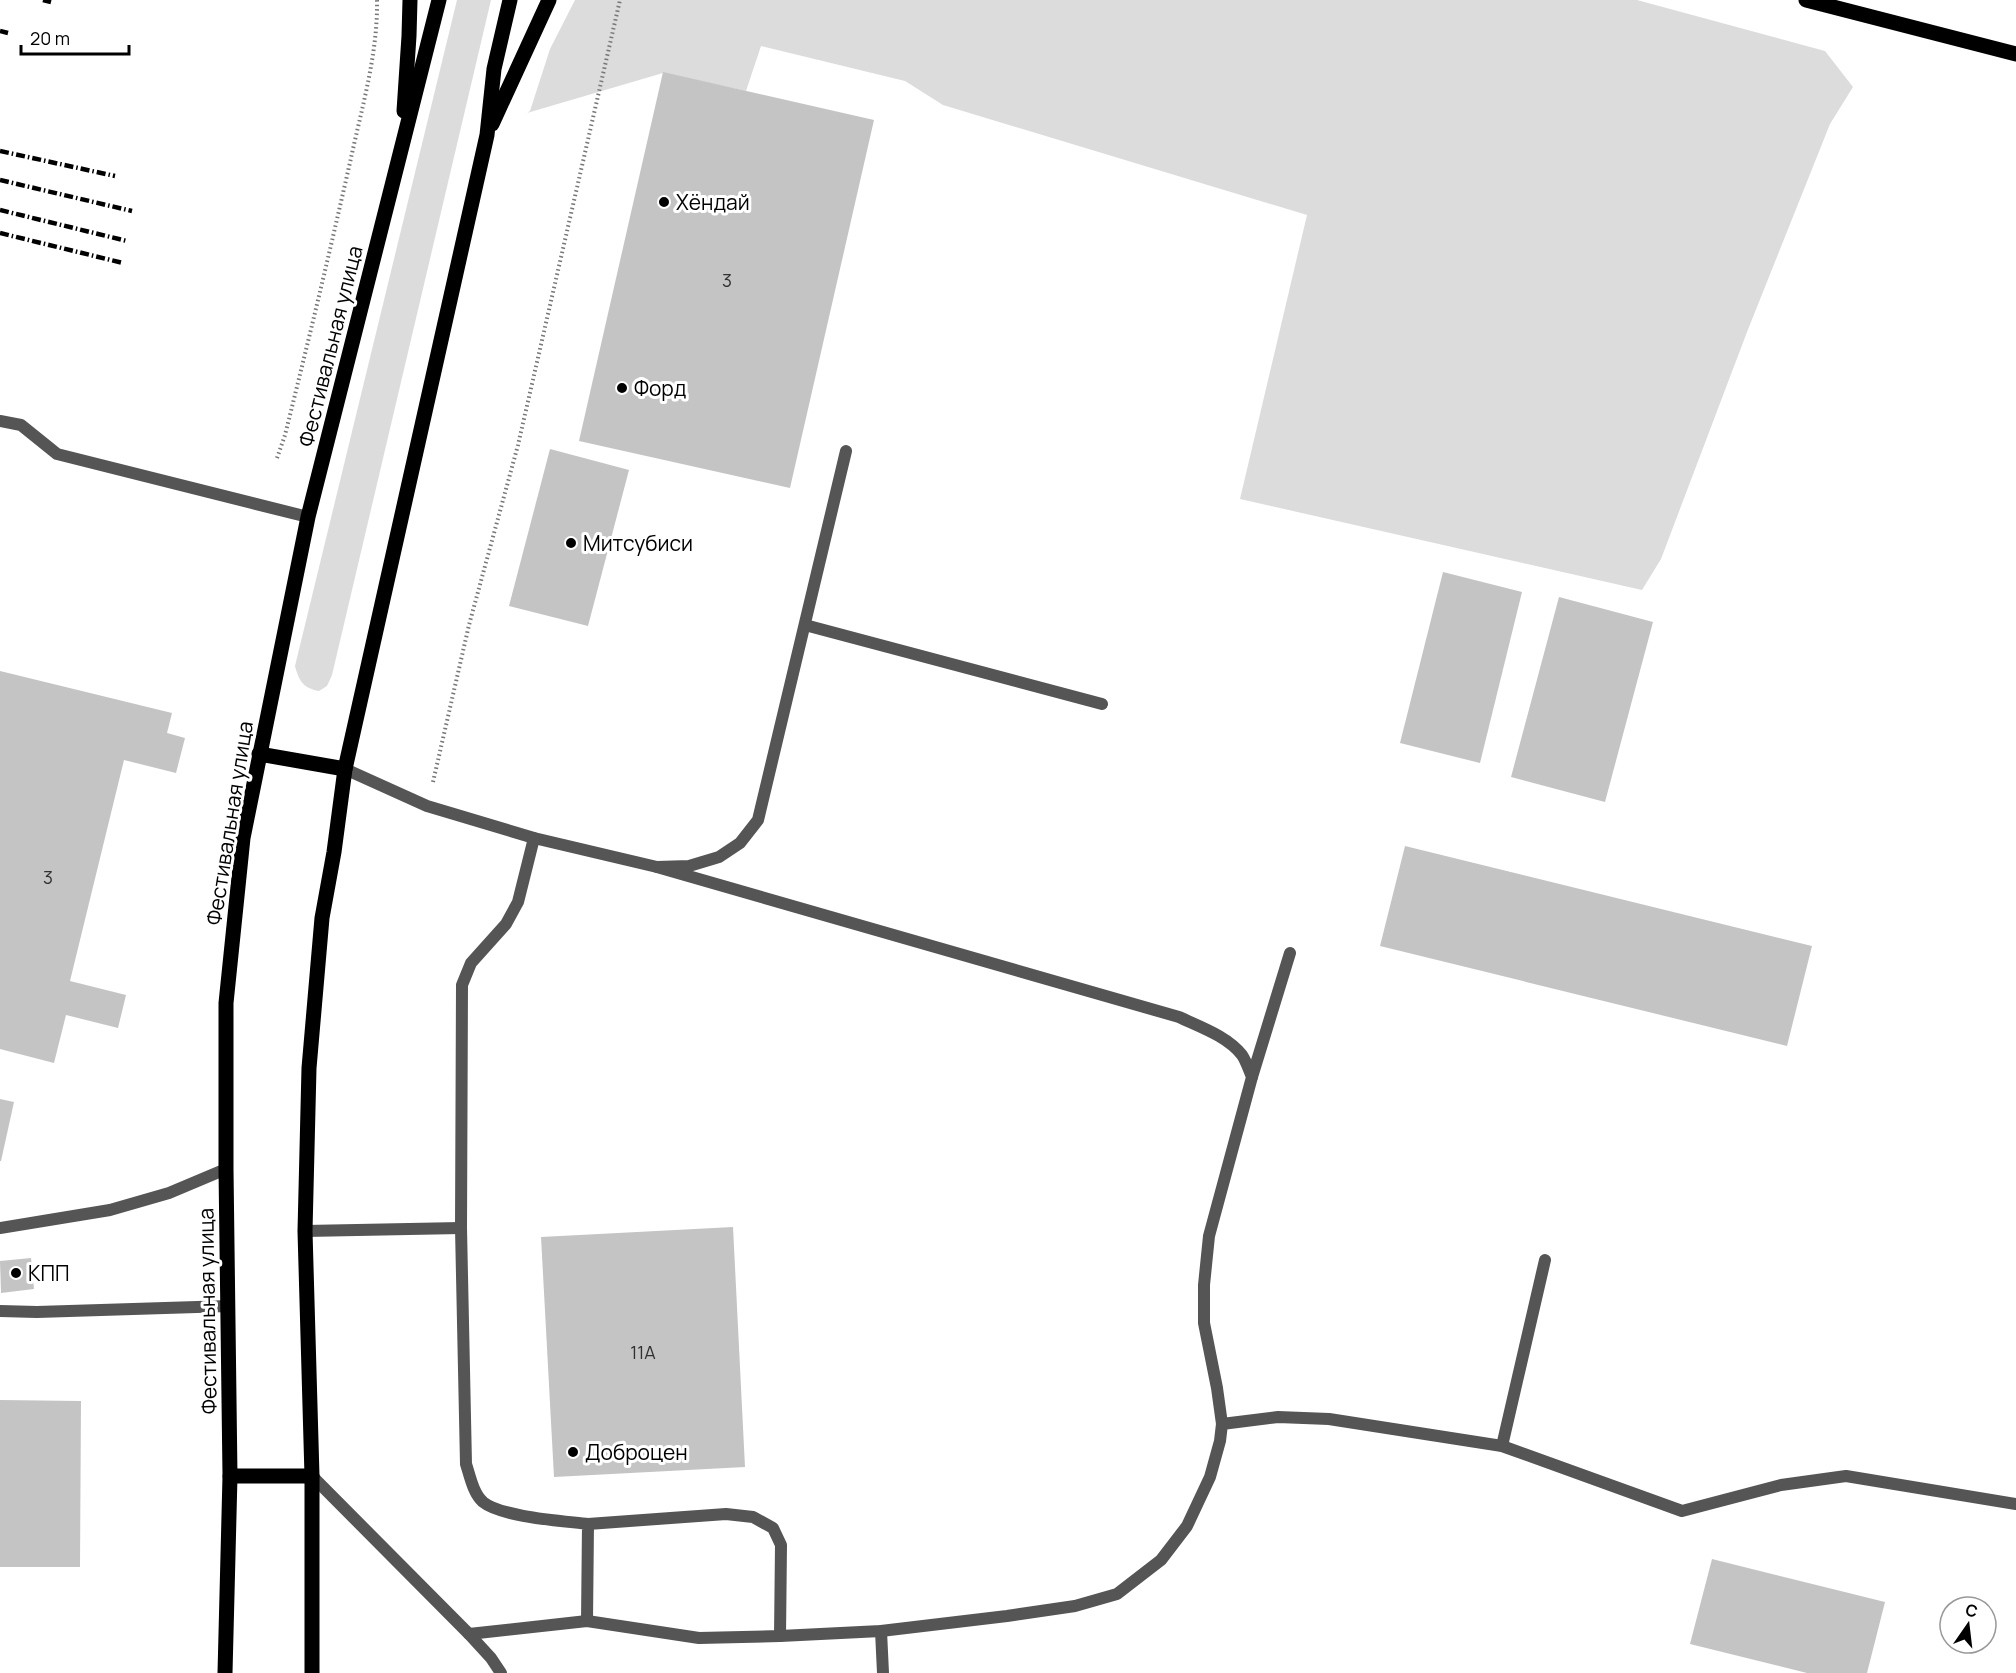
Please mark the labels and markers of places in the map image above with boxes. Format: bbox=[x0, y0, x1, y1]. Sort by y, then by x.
place label: Хёндай bbox=[676, 188, 750, 216]
marker: Хёндай bbox=[657, 195, 671, 209]
place label: Форд bbox=[634, 374, 686, 402]
marker: Форд bbox=[615, 381, 629, 395]
place label: Митсубиси bbox=[583, 529, 693, 557]
marker: Митсубиси bbox=[564, 536, 578, 550]
place label: КПП bbox=[28, 1259, 70, 1287]
marker: КПП bbox=[9, 1266, 23, 1280]
place label: Доброцен bbox=[585, 1438, 688, 1466]
marker: Доброцен bbox=[566, 1445, 580, 1459]

